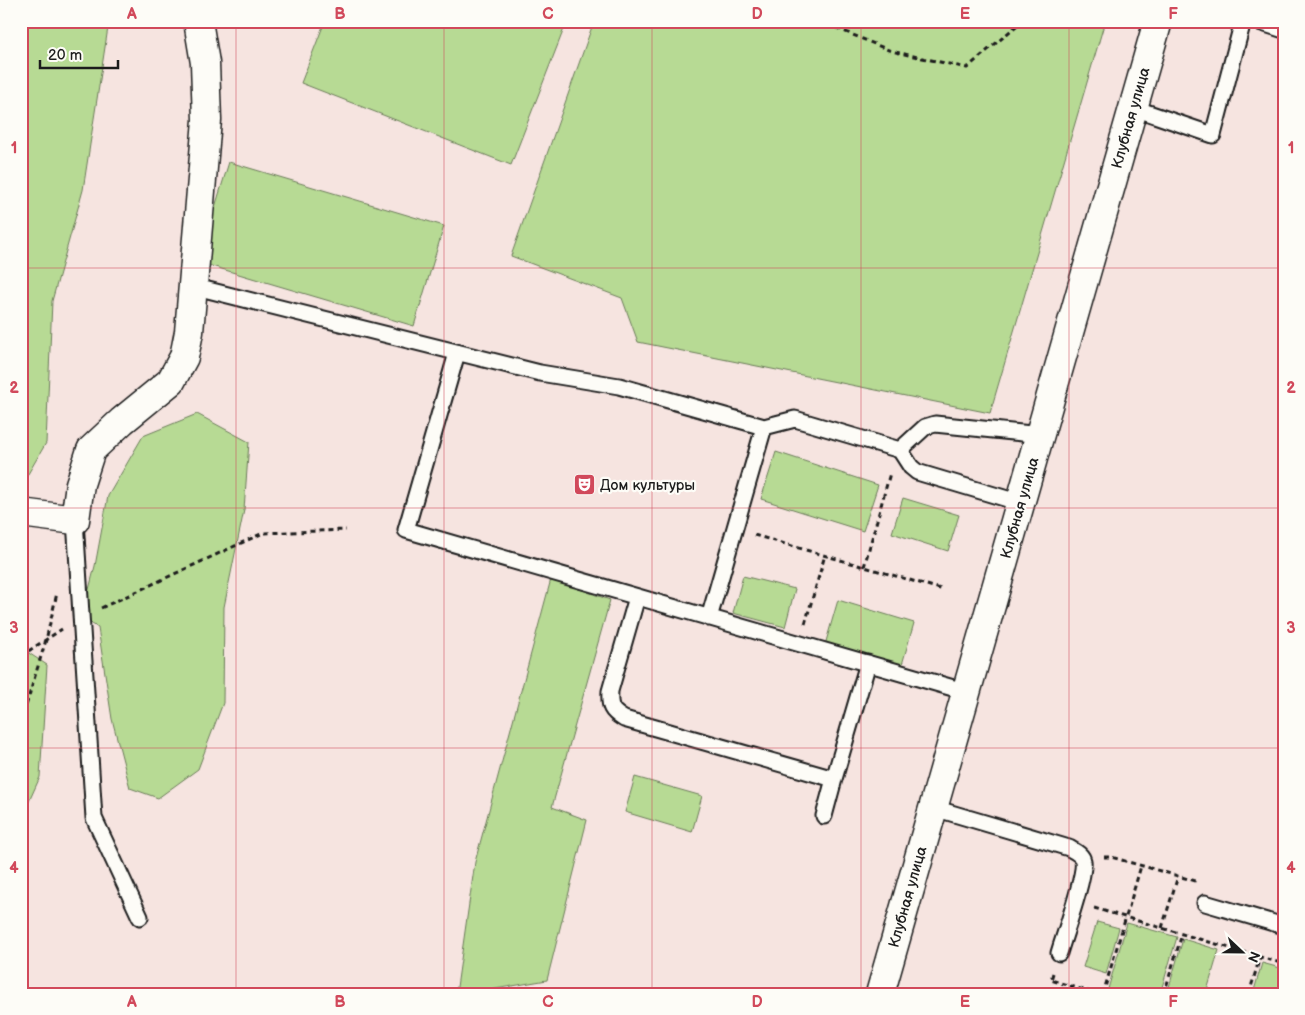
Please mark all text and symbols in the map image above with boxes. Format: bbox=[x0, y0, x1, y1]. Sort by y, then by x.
text: A bbox=[126, 5, 137, 24]
text: B bbox=[334, 5, 346, 24]
text: C bbox=[542, 5, 554, 24]
text: D bbox=[751, 5, 763, 24]
text: E bbox=[960, 5, 970, 24]
text: F bbox=[1168, 5, 1178, 24]
scale bar bbox=[40, 38, 118, 70]
text: 20 m bbox=[48, 46, 82, 65]
street label: Клубная улица bbox=[1107, 65, 1155, 171]
text: 1 bbox=[11, 139, 17, 158]
text: 1 bbox=[1288, 139, 1294, 158]
text: 2 bbox=[9, 379, 19, 398]
text: 2 bbox=[1286, 379, 1296, 398]
street label: Клубная улица bbox=[996, 455, 1044, 561]
theatre icon: Дом культуры bbox=[572, 473, 596, 497]
place label: Дом культуры bbox=[600, 476, 695, 495]
text: 3 bbox=[9, 619, 19, 638]
text: 3 bbox=[1286, 619, 1296, 638]
street label: Клубная улица bbox=[884, 844, 932, 950]
text: 4 bbox=[9, 859, 19, 878]
text: 4 bbox=[1286, 859, 1296, 878]
north arrow bbox=[1218, 928, 1268, 978]
text: N bbox=[1244, 949, 1263, 965]
text: A bbox=[126, 993, 137, 1012]
text: B bbox=[334, 993, 346, 1012]
text: C bbox=[542, 993, 554, 1012]
text: D bbox=[751, 993, 763, 1012]
text: E bbox=[960, 993, 970, 1012]
text: F bbox=[1168, 993, 1178, 1012]

